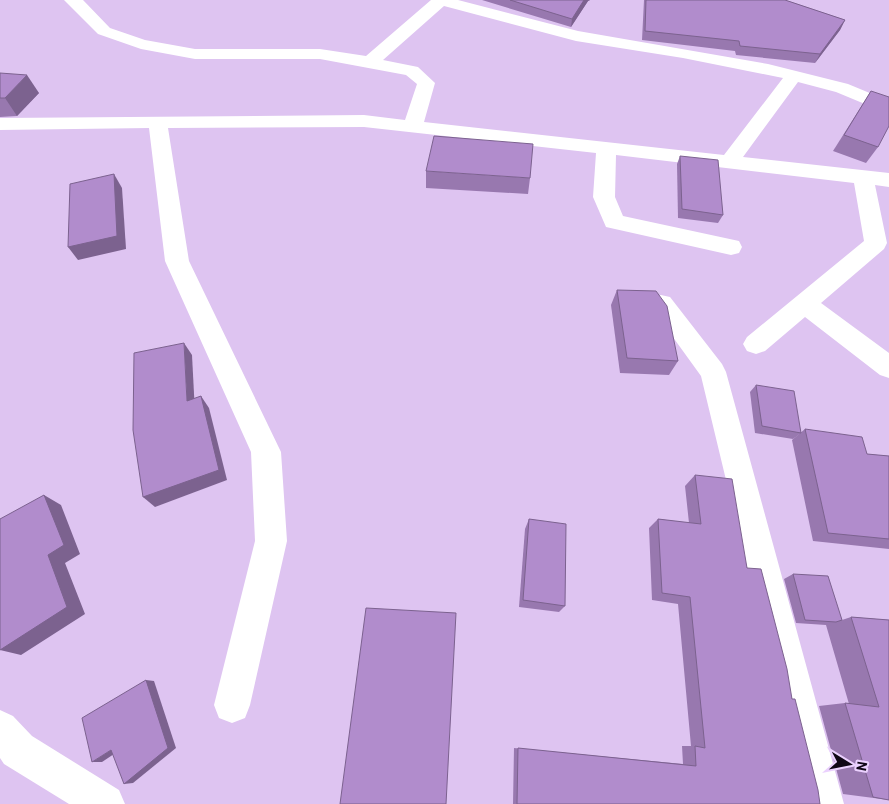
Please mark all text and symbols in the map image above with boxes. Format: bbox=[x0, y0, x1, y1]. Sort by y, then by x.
north arrow bbox=[824, 739, 874, 789]
text: N bbox=[853, 760, 871, 772]

